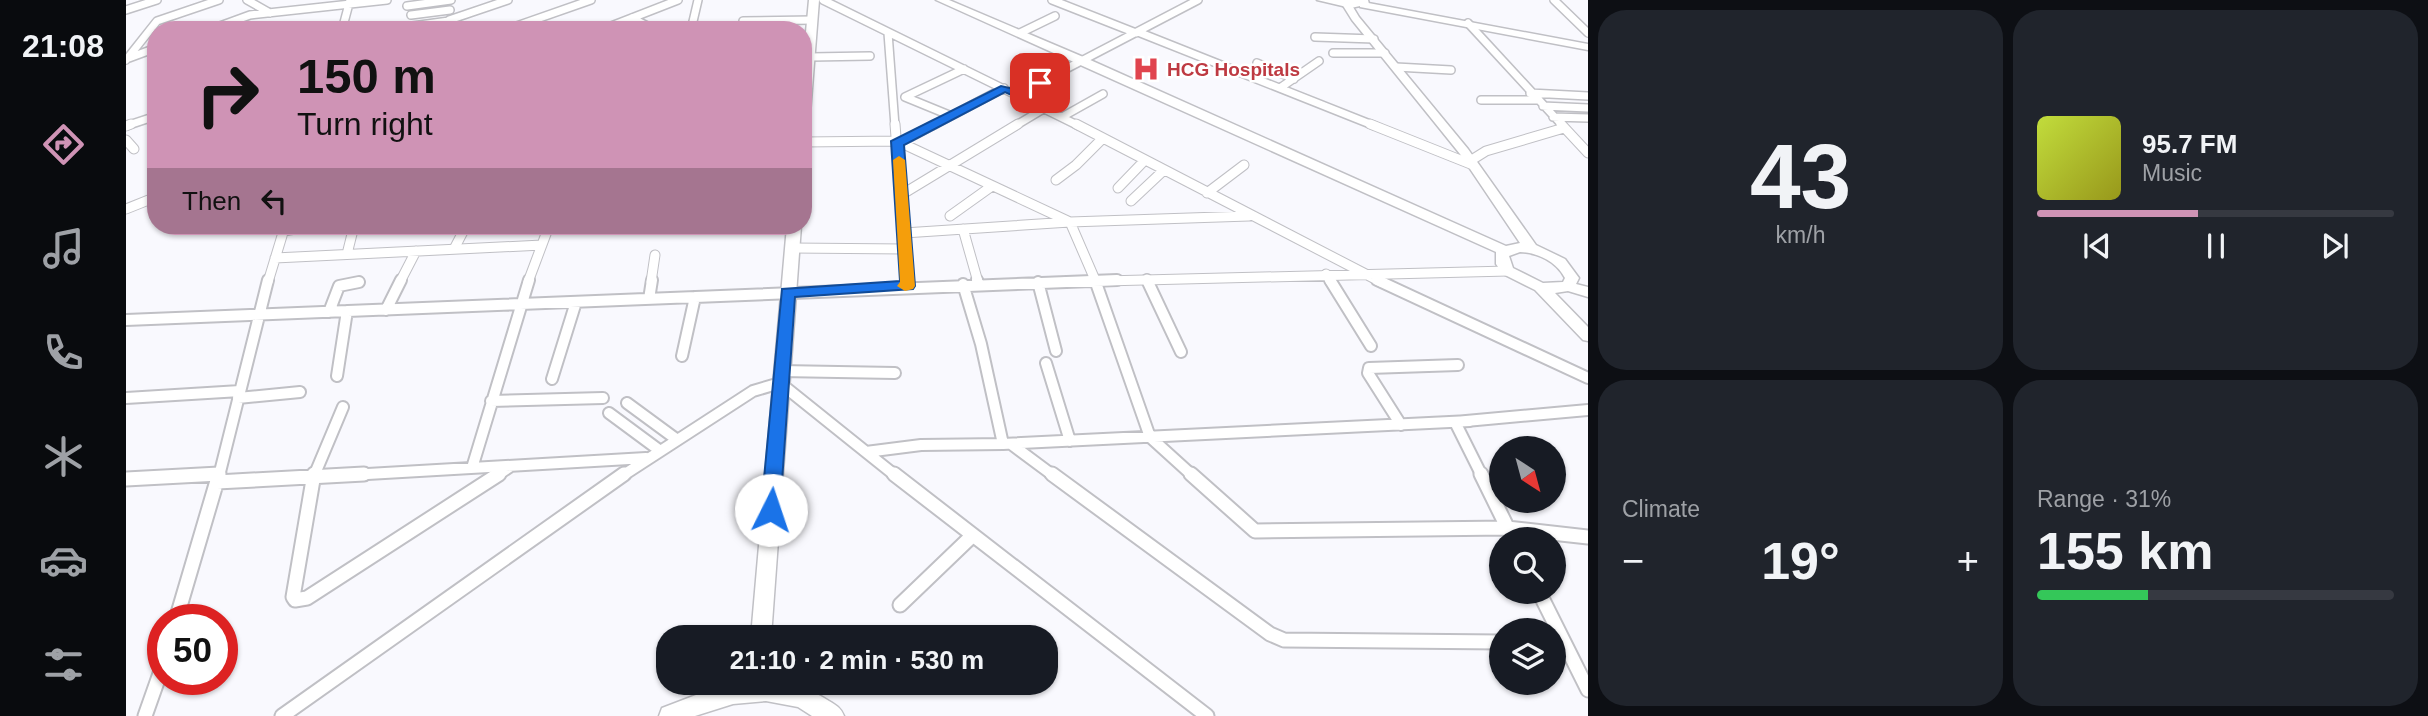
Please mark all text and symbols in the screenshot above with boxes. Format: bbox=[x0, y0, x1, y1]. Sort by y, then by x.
text: 21:08 bbox=[22, 28, 104, 64]
icon: right bbox=[182, 49, 273, 140]
text: 150 m bbox=[297, 49, 436, 103]
pin bbox=[1010, 53, 1070, 113]
hospital icon: HCG Hospitals bbox=[1131, 54, 1161, 84]
place label: HCG Hospitals bbox=[1167, 59, 1300, 80]
icon: arrive bbox=[1021, 64, 1059, 102]
text: Turn right bbox=[297, 106, 433, 142]
icon: directions bbox=[39, 120, 88, 169]
text: 43 bbox=[1750, 126, 1851, 227]
text: 95.7 FM bbox=[2142, 129, 2237, 159]
text: Music bbox=[2142, 160, 2202, 186]
icon: left bbox=[255, 182, 293, 220]
text: Then bbox=[182, 186, 241, 216]
text: km/h bbox=[1776, 222, 1825, 248]
icon: music bbox=[39, 224, 88, 273]
icon: previous bbox=[2078, 227, 2116, 265]
icon: pause bbox=[2197, 227, 2235, 265]
icon: next bbox=[2316, 227, 2354, 265]
icon: phone bbox=[39, 328, 88, 377]
icon: climate bbox=[39, 432, 88, 481]
north arrow bbox=[1489, 436, 1566, 513]
map controls bbox=[1489, 436, 1566, 695]
position arrow bbox=[734, 473, 808, 547]
text: Range · 31% bbox=[2037, 486, 2171, 512]
text: Climate bbox=[1622, 496, 1700, 522]
text: 155 km bbox=[2037, 522, 2213, 580]
button: search bbox=[1489, 527, 1566, 604]
text: 19° bbox=[1761, 532, 1840, 590]
icon: car bbox=[39, 536, 88, 585]
text: − bbox=[1622, 540, 1644, 582]
text: + bbox=[1957, 540, 1979, 582]
speed limit sign: 50 bbox=[147, 604, 238, 695]
button: layers bbox=[1489, 618, 1566, 695]
icon: filters bbox=[39, 640, 88, 689]
text: 21:10 · 2 min · 530 m bbox=[730, 645, 984, 675]

